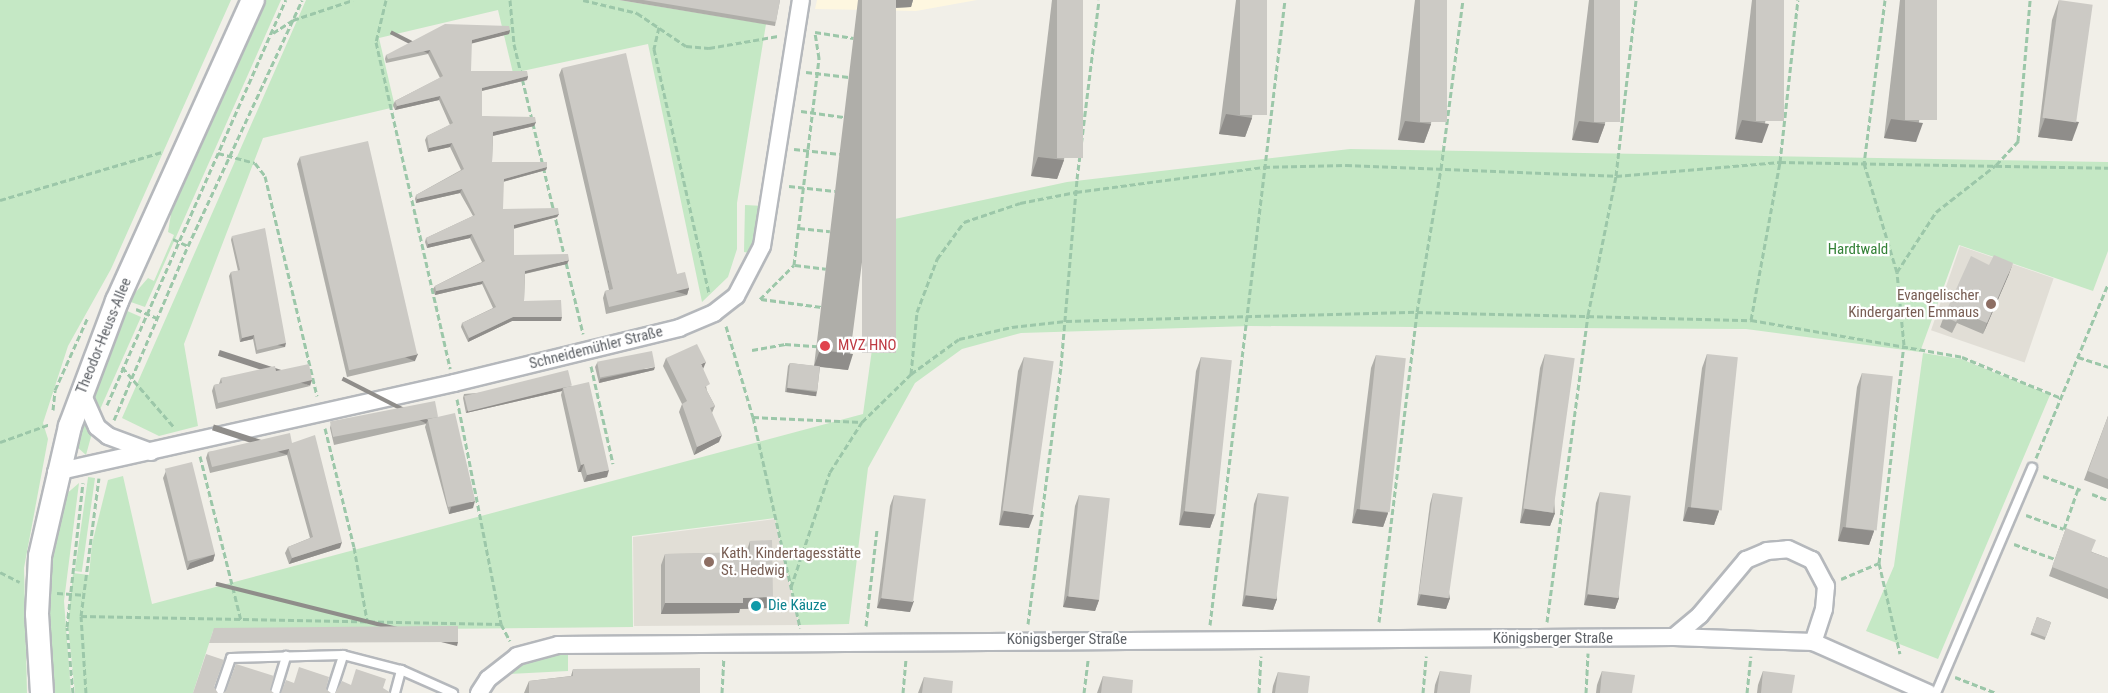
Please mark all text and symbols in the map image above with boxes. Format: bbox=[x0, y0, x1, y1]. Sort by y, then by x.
park label: Hardtwald bbox=[1828, 241, 1888, 259]
street label: Theodor-Heuss-Allee bbox=[73, 275, 135, 397]
place label: Evangelischer Kindergarten Emmaus bbox=[1848, 286, 1979, 321]
marker: Evangelischer Kindergarten Emmaus bbox=[1984, 297, 1998, 311]
street label: Schneidemühler Straße bbox=[527, 323, 665, 373]
marker: MVZ HNO bbox=[816, 337, 834, 355]
place label: MVZ HNO bbox=[838, 337, 897, 355]
place label: Kath. Kindertagesstätte St. Hedwig bbox=[721, 544, 861, 579]
marker: Kath. Kindertagesstätte St. Hedwig bbox=[702, 555, 716, 569]
place label: Die Käuze bbox=[768, 597, 827, 615]
marker: Die Käuze bbox=[749, 599, 763, 613]
street label: Königsberger Straße bbox=[1493, 630, 1613, 648]
street label: Königsberger Straße bbox=[1007, 631, 1127, 649]

